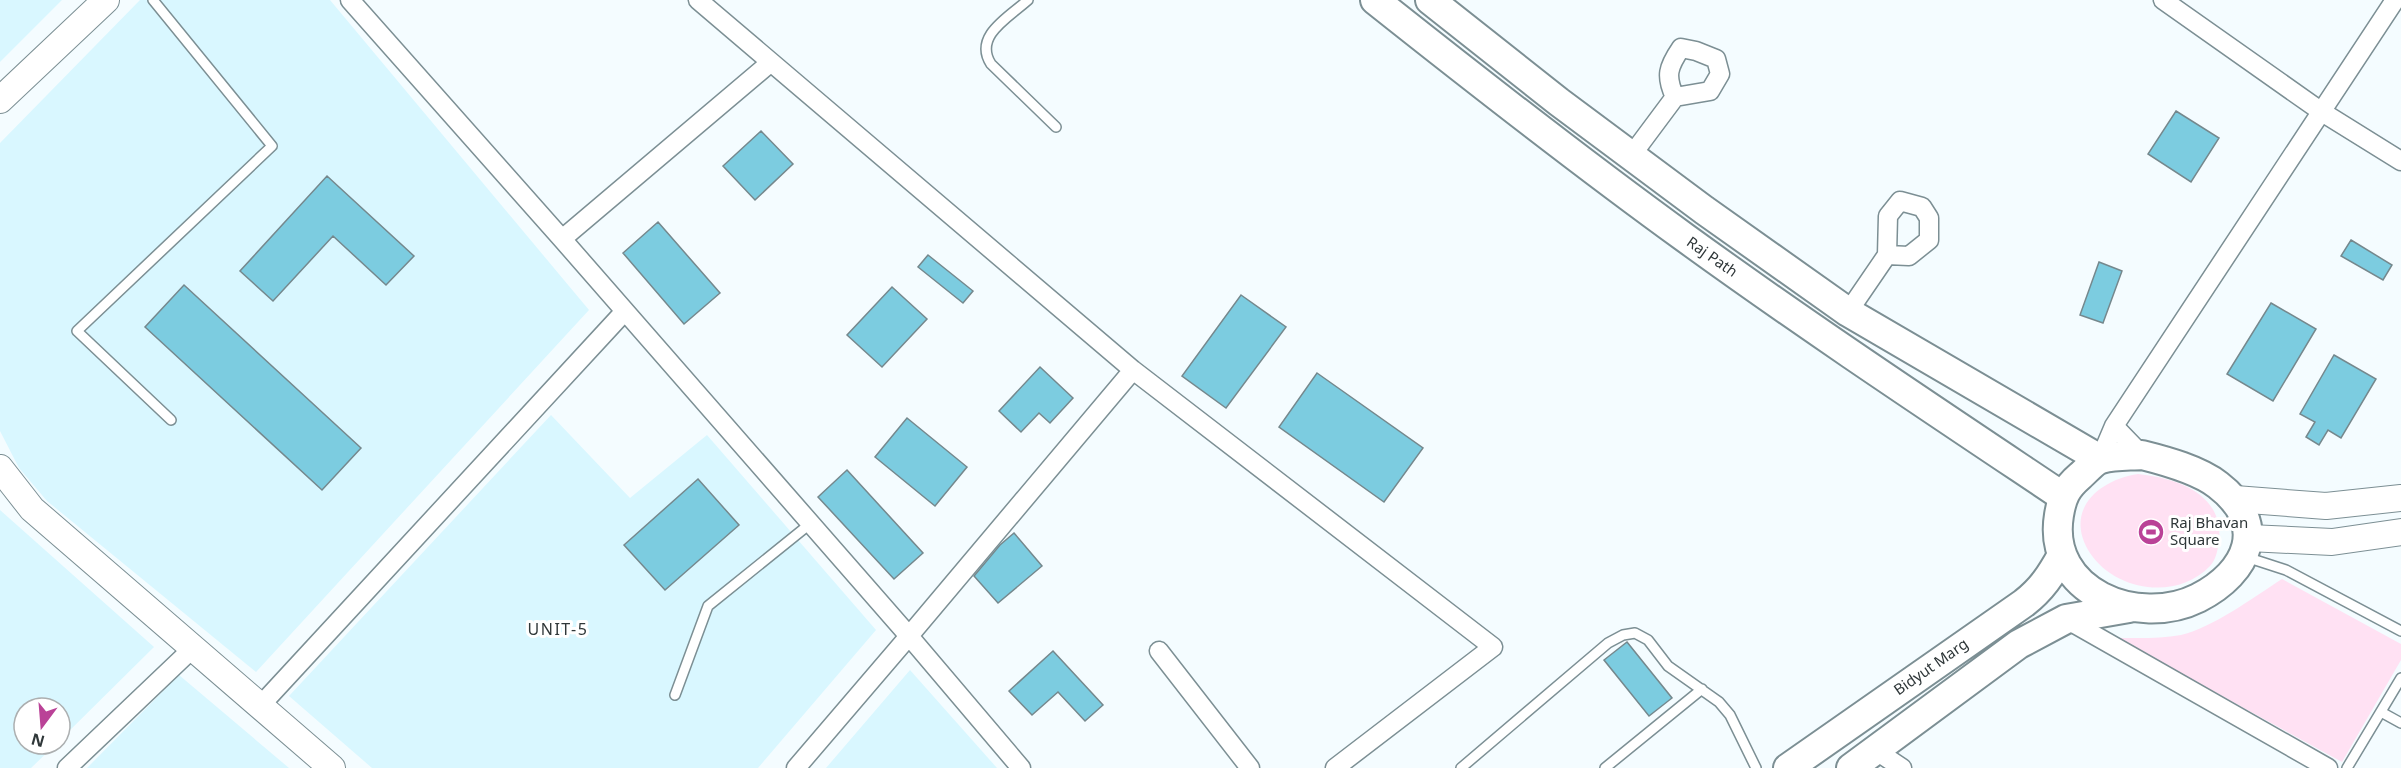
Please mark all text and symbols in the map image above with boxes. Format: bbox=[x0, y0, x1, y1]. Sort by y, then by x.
street label: Raj Path bbox=[1683, 231, 1742, 281]
place label: Raj Bhavan Square bbox=[2170, 512, 2248, 549]
sports icon: Raj Bhavan Square bbox=[2136, 517, 2166, 547]
district label: UNIT-5 bbox=[528, 618, 588, 640]
street label: Bidyut Marg bbox=[1889, 633, 1972, 699]
north arrow bbox=[12, 696, 72, 756]
text: N bbox=[29, 728, 47, 753]

